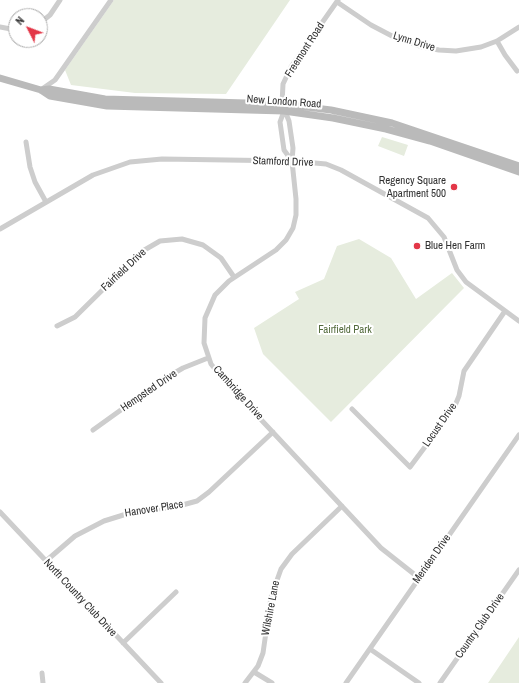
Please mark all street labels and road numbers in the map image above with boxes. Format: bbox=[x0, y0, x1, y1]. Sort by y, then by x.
street label: Freemont Road bbox=[282, 20, 328, 80]
street label: Lynn Drive bbox=[391, 29, 437, 55]
street label: New London Road bbox=[246, 93, 322, 111]
street label: Stamford Drive bbox=[252, 154, 314, 170]
street label: Fairfield Drive bbox=[99, 246, 149, 294]
street label: Cambridge Drive bbox=[210, 363, 266, 423]
street label: Hempsted Drive bbox=[118, 367, 180, 415]
street label: Locust Drive bbox=[420, 400, 460, 450]
street label: Hanover Place bbox=[124, 498, 184, 520]
street label: Meriden Drive bbox=[410, 532, 454, 586]
street label: North Country Club Drive bbox=[41, 556, 119, 640]
street label: Wilshire Lane bbox=[259, 579, 283, 637]
street label: Country Club Drive bbox=[453, 591, 507, 661]

